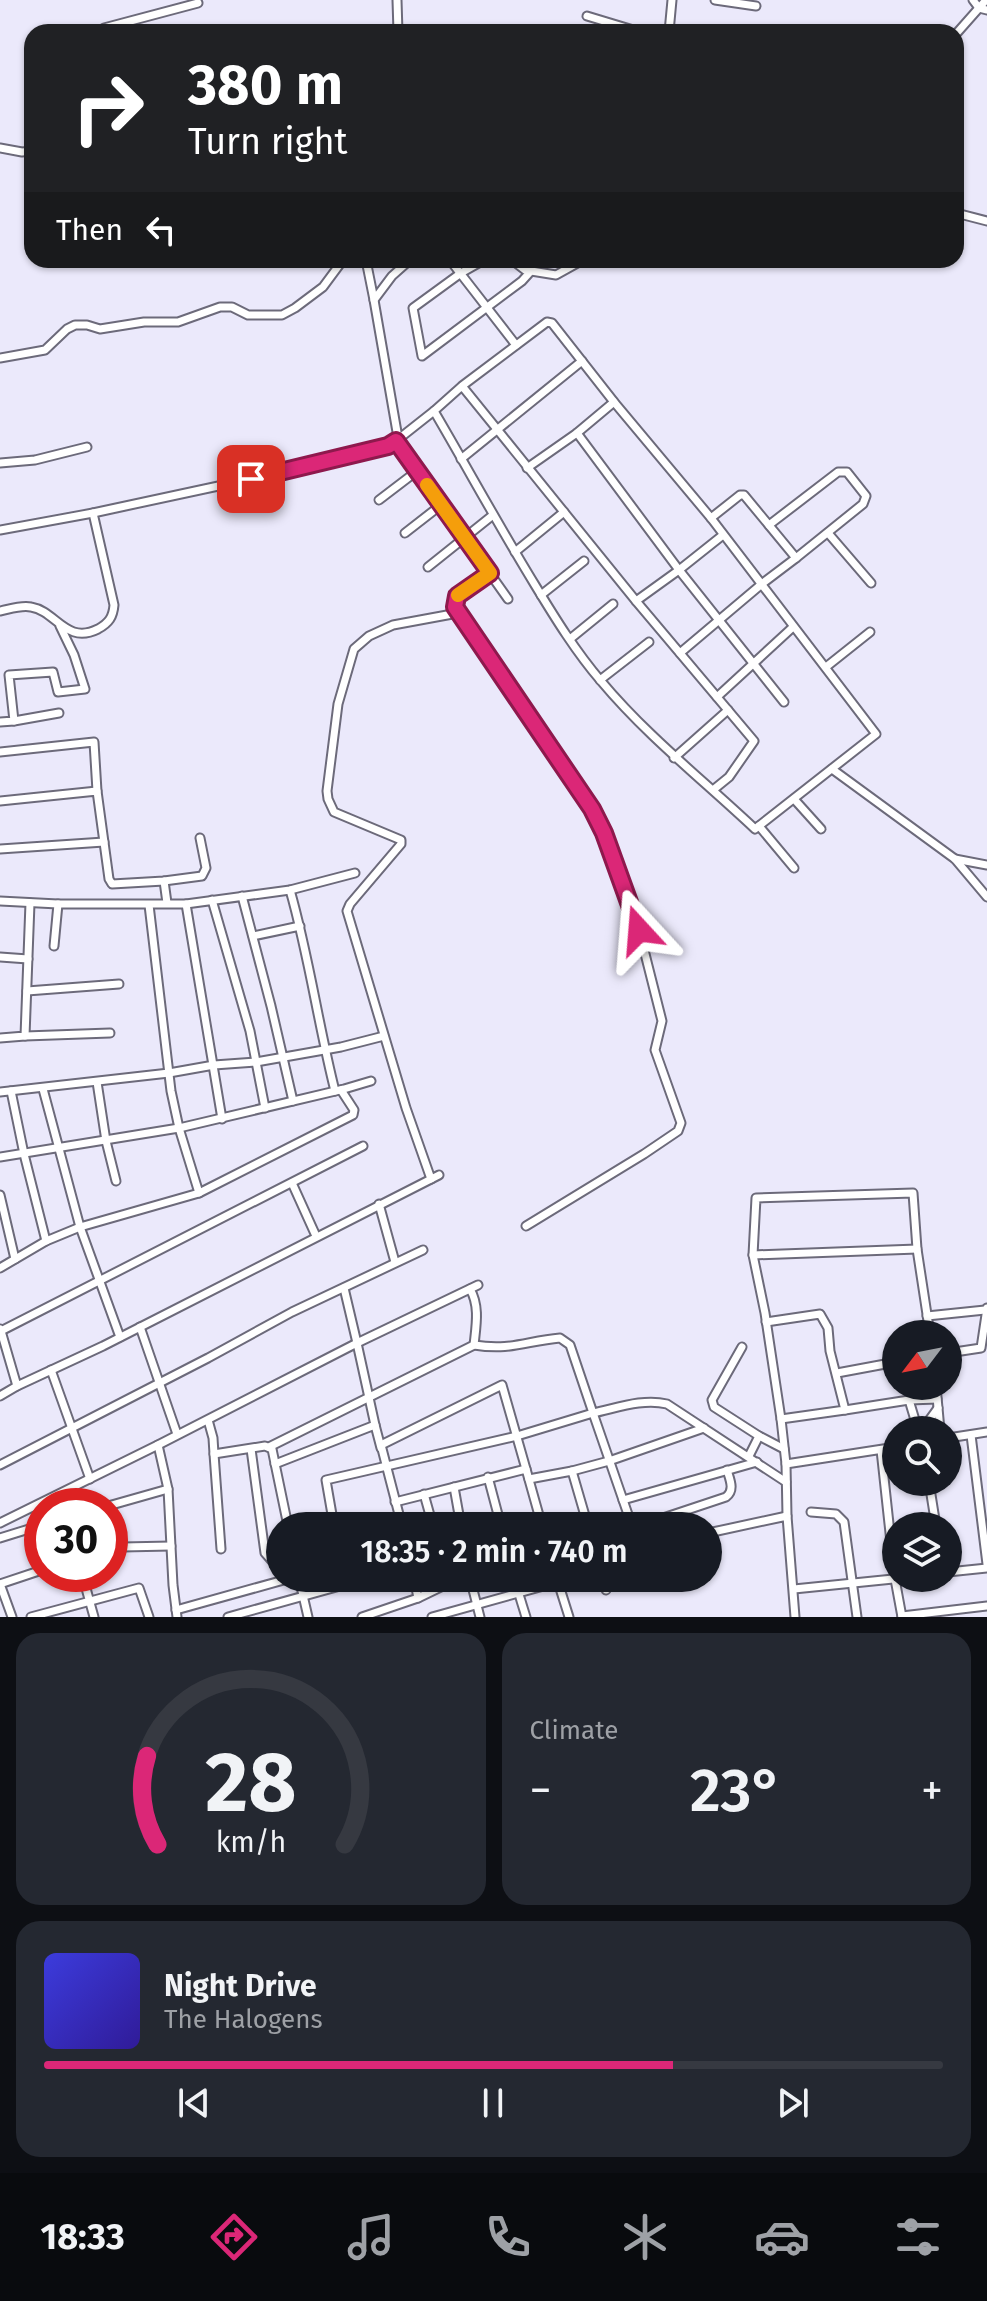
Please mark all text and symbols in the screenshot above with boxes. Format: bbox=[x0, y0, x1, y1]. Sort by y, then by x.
text: 380 m bbox=[188, 52, 343, 119]
icon: right bbox=[56, 56, 160, 160]
text: Turn right bbox=[188, 120, 348, 164]
icon: left bbox=[139, 208, 183, 252]
text: Then bbox=[56, 212, 123, 248]
pin bbox=[217, 445, 285, 513]
icon: arrive bbox=[229, 457, 273, 501]
position arrow bbox=[597, 888, 681, 972]
north arrow bbox=[882, 1320, 962, 1400]
map controls bbox=[882, 1320, 962, 1592]
button: search bbox=[882, 1416, 962, 1496]
speed limit sign: 30 bbox=[24, 1488, 128, 1592]
button: layers bbox=[882, 1512, 962, 1592]
text: 18:35 · 2 min · 740 m bbox=[361, 1534, 627, 1570]
text: Climate bbox=[530, 1715, 618, 1746]
text: 28 bbox=[205, 1733, 296, 1833]
text: 23° bbox=[690, 1755, 783, 1827]
text: − bbox=[530, 1764, 552, 1817]
text: + bbox=[921, 1764, 943, 1817]
text: km/h bbox=[215, 1825, 286, 1860]
text: Night Drive bbox=[164, 1968, 317, 2004]
text: The Halogens bbox=[164, 2004, 323, 2035]
icon: previous bbox=[172, 2081, 216, 2125]
icon: pause bbox=[471, 2081, 515, 2125]
icon: next bbox=[771, 2081, 815, 2125]
icon: directions bbox=[206, 2209, 262, 2265]
icon: music bbox=[343, 2209, 399, 2265]
icon: phone bbox=[480, 2209, 536, 2265]
icon: climate bbox=[617, 2209, 673, 2265]
icon: car bbox=[754, 2209, 810, 2265]
icon: filters bbox=[890, 2209, 946, 2265]
text: 18:33 bbox=[40, 2215, 125, 2259]

